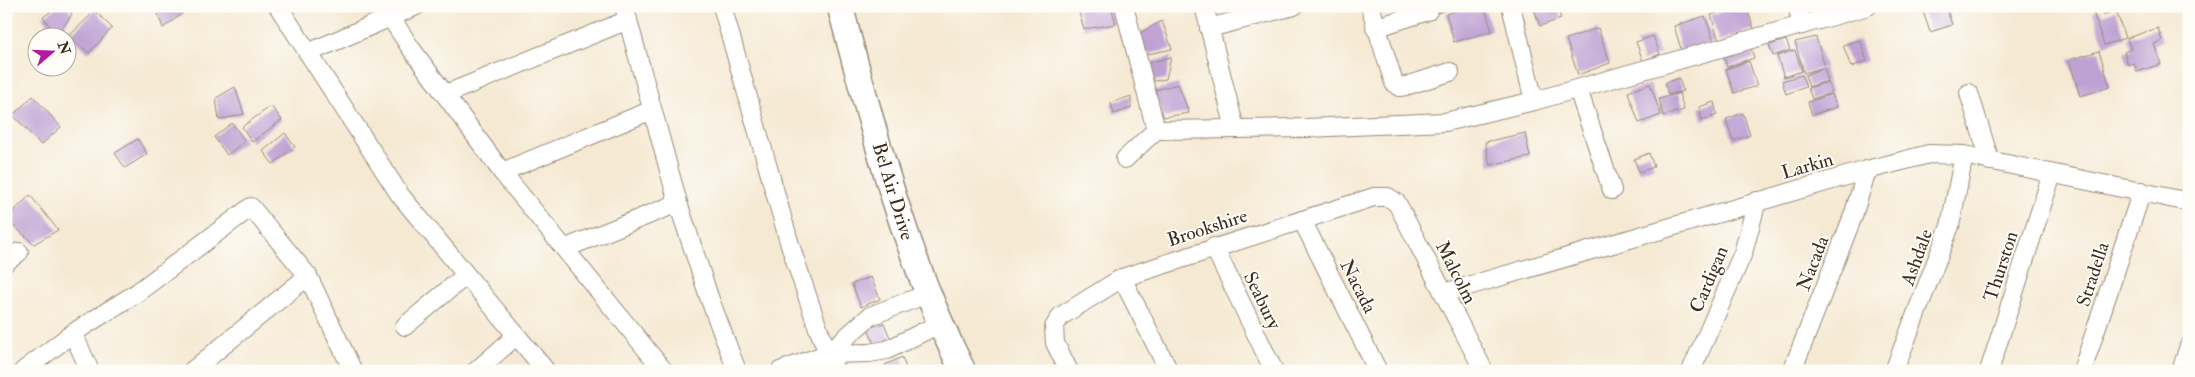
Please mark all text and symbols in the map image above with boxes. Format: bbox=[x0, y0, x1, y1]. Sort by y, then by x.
north arrow bbox=[28, 28, 78, 78]
text: N bbox=[53, 38, 74, 57]
street label: Bel Air Drive bbox=[867, 140, 919, 243]
street label: Larkin bbox=[1779, 147, 1836, 185]
street label: Brookshire bbox=[1164, 204, 1251, 252]
street label: Ashdale bbox=[1895, 226, 1938, 290]
street label: Thurston bbox=[1978, 228, 2024, 304]
street label: Nacada bbox=[1792, 232, 1834, 294]
street label: Malcolm bbox=[1430, 237, 1482, 308]
street label: Stradella bbox=[2071, 239, 2115, 310]
street label: Cardigan bbox=[1684, 242, 1734, 316]
street label: Nacada bbox=[1334, 256, 1382, 317]
street label: Seabury bbox=[1238, 268, 1287, 334]

